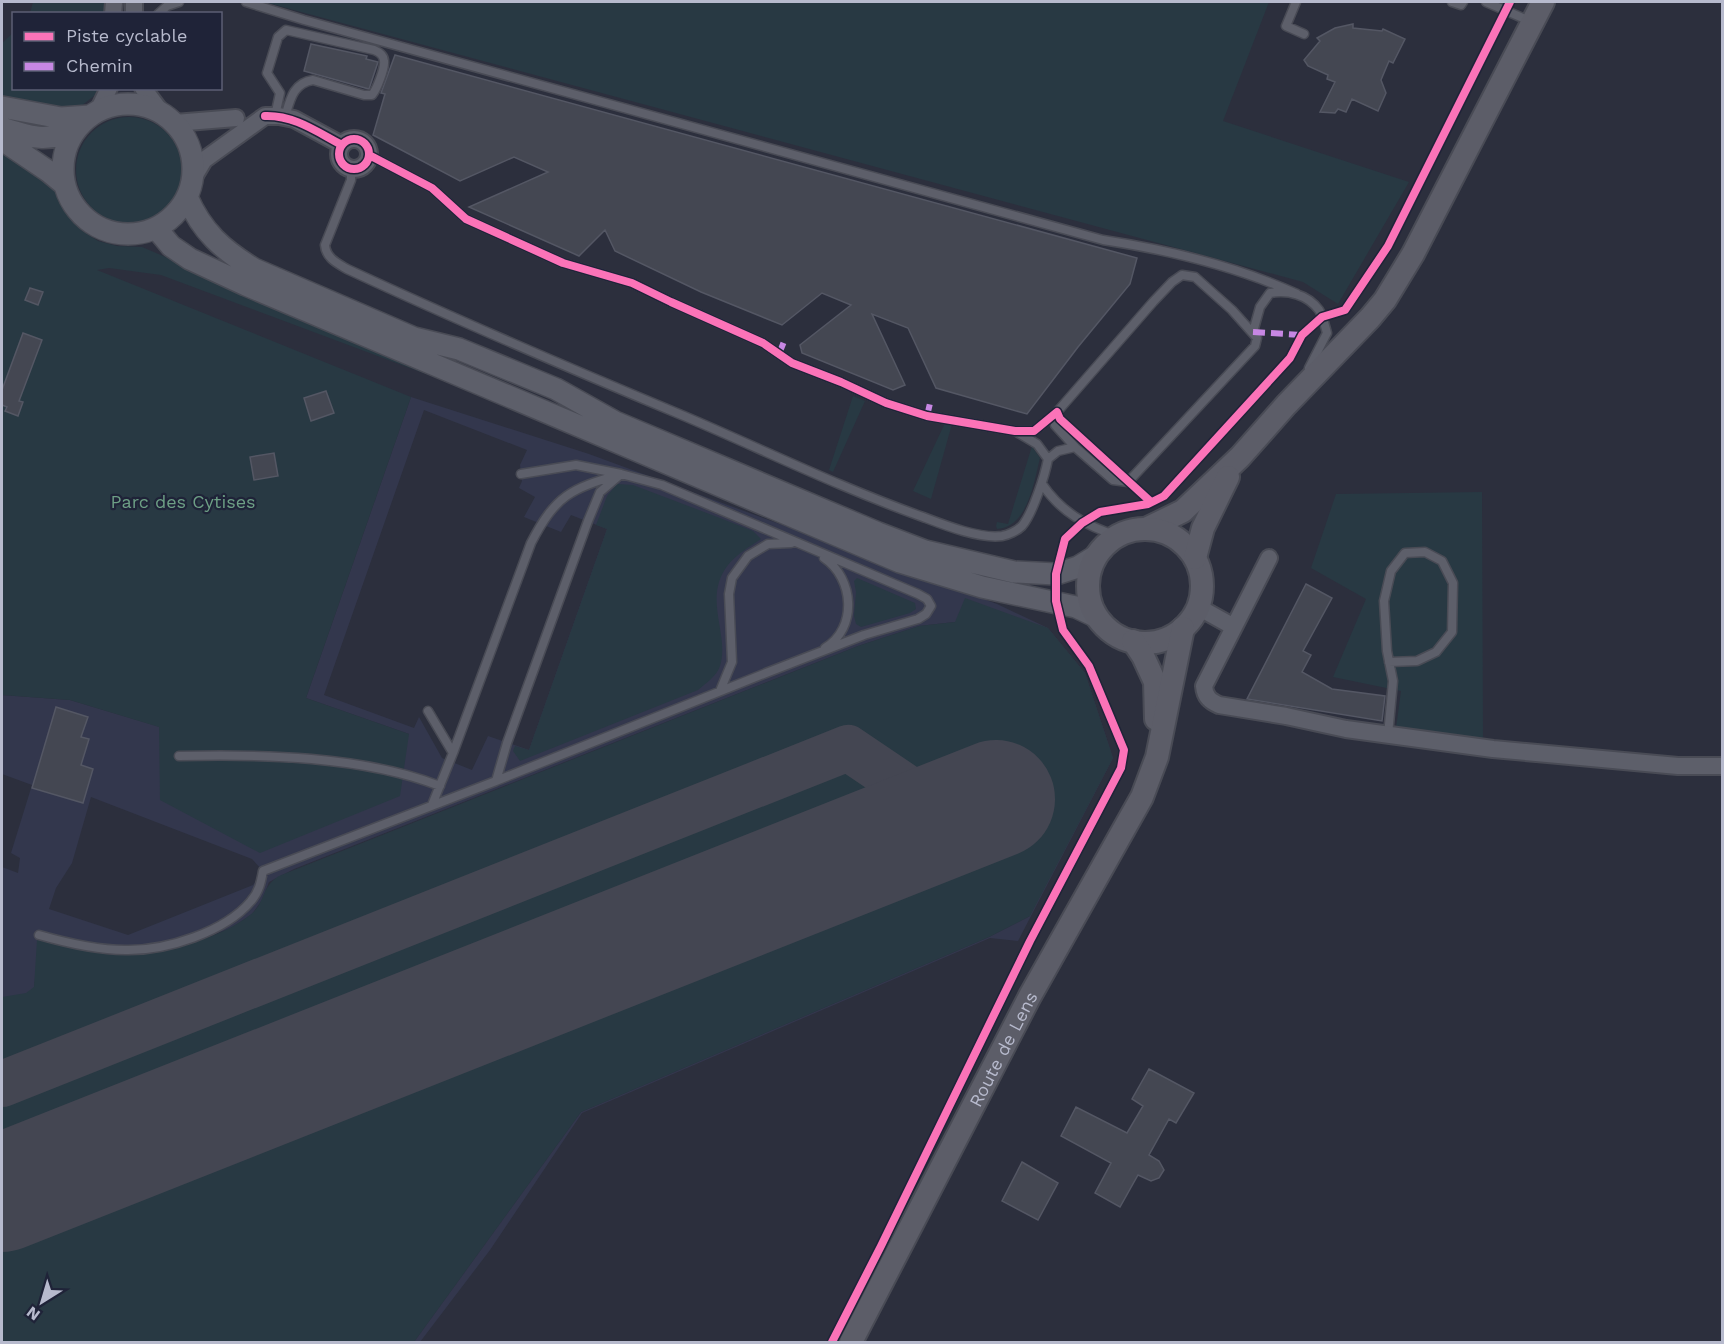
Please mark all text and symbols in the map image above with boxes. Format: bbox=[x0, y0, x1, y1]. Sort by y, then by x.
legend bbox=[12, 12, 222, 90]
text: Piste cyclable bbox=[66, 25, 187, 46]
text: Chemin bbox=[66, 55, 133, 76]
park label: Parc des Cytises bbox=[110, 491, 256, 512]
street label: Route de Lens bbox=[964, 988, 1041, 1110]
north arrow bbox=[12, 1272, 72, 1332]
text: N bbox=[23, 1302, 44, 1325]

